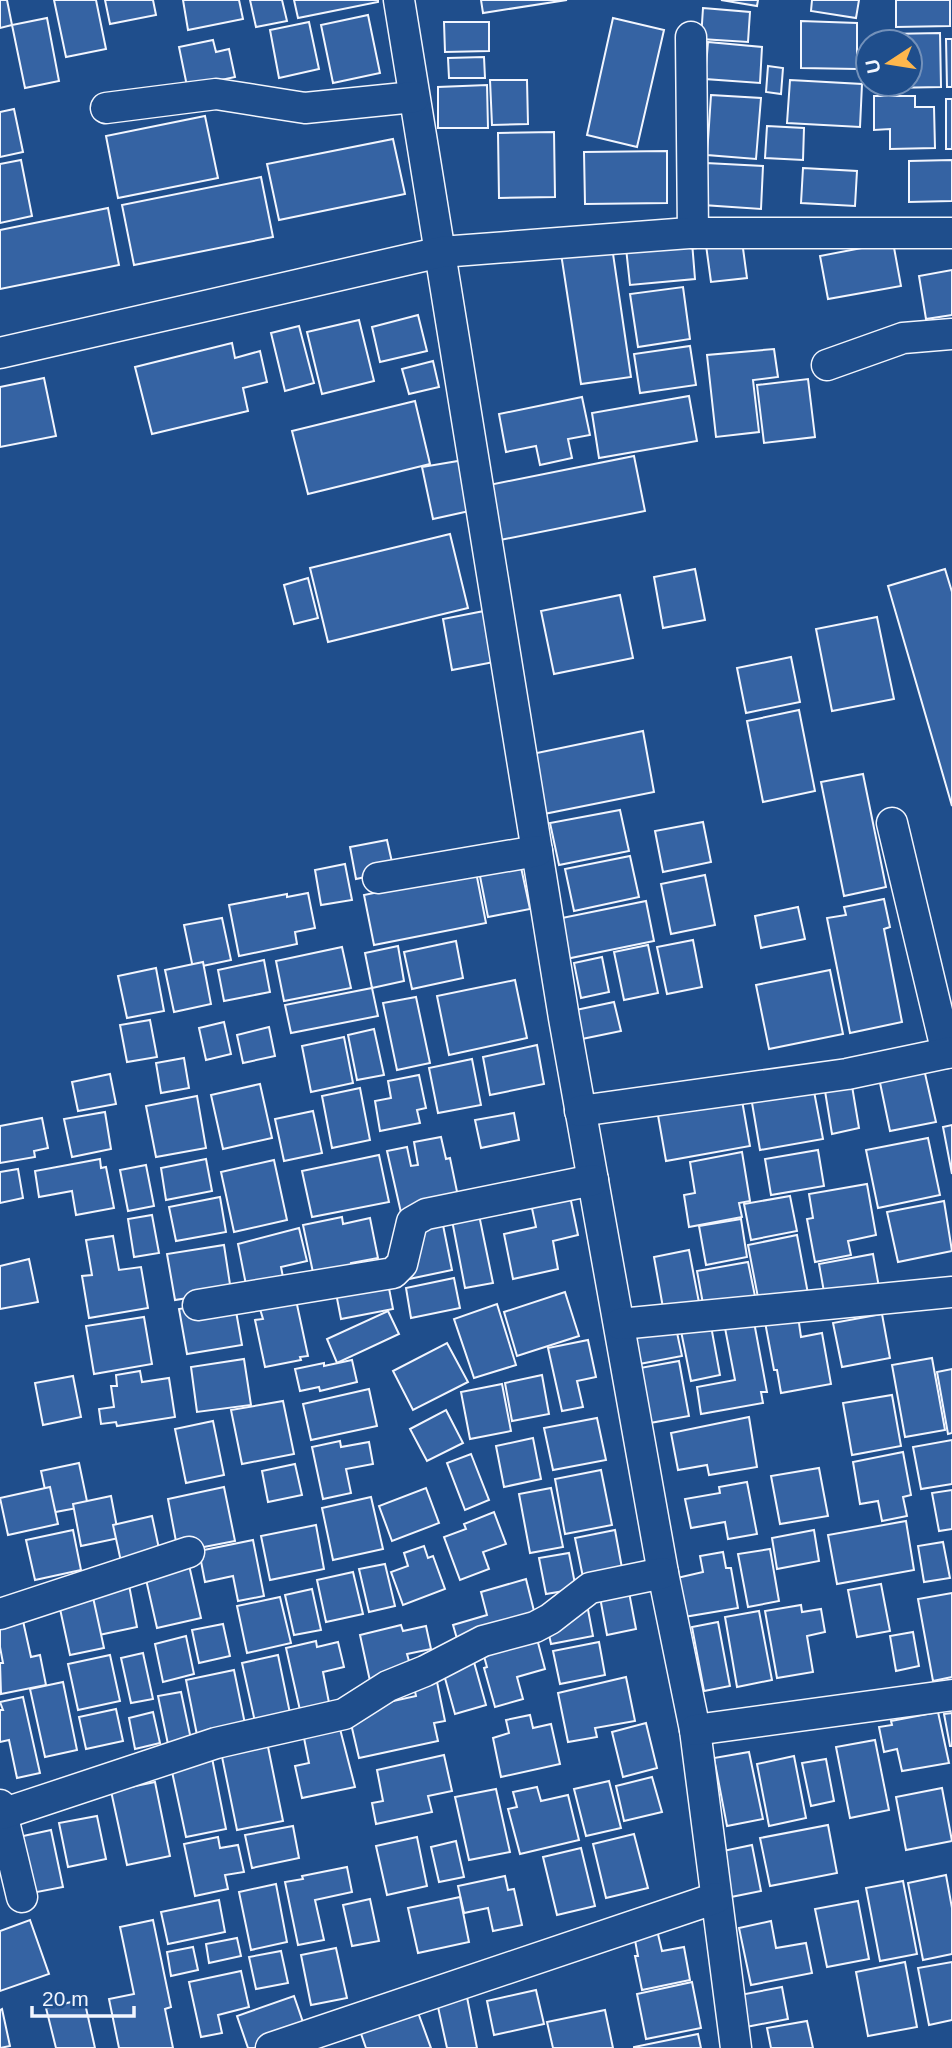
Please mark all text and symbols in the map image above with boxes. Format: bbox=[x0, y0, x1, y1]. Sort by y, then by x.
north arrow bbox=[854, 28, 924, 98]
text: U bbox=[861, 58, 885, 75]
scale bar bbox=[32, 1974, 133, 2018]
text: 20 m bbox=[42, 1987, 89, 2010]

